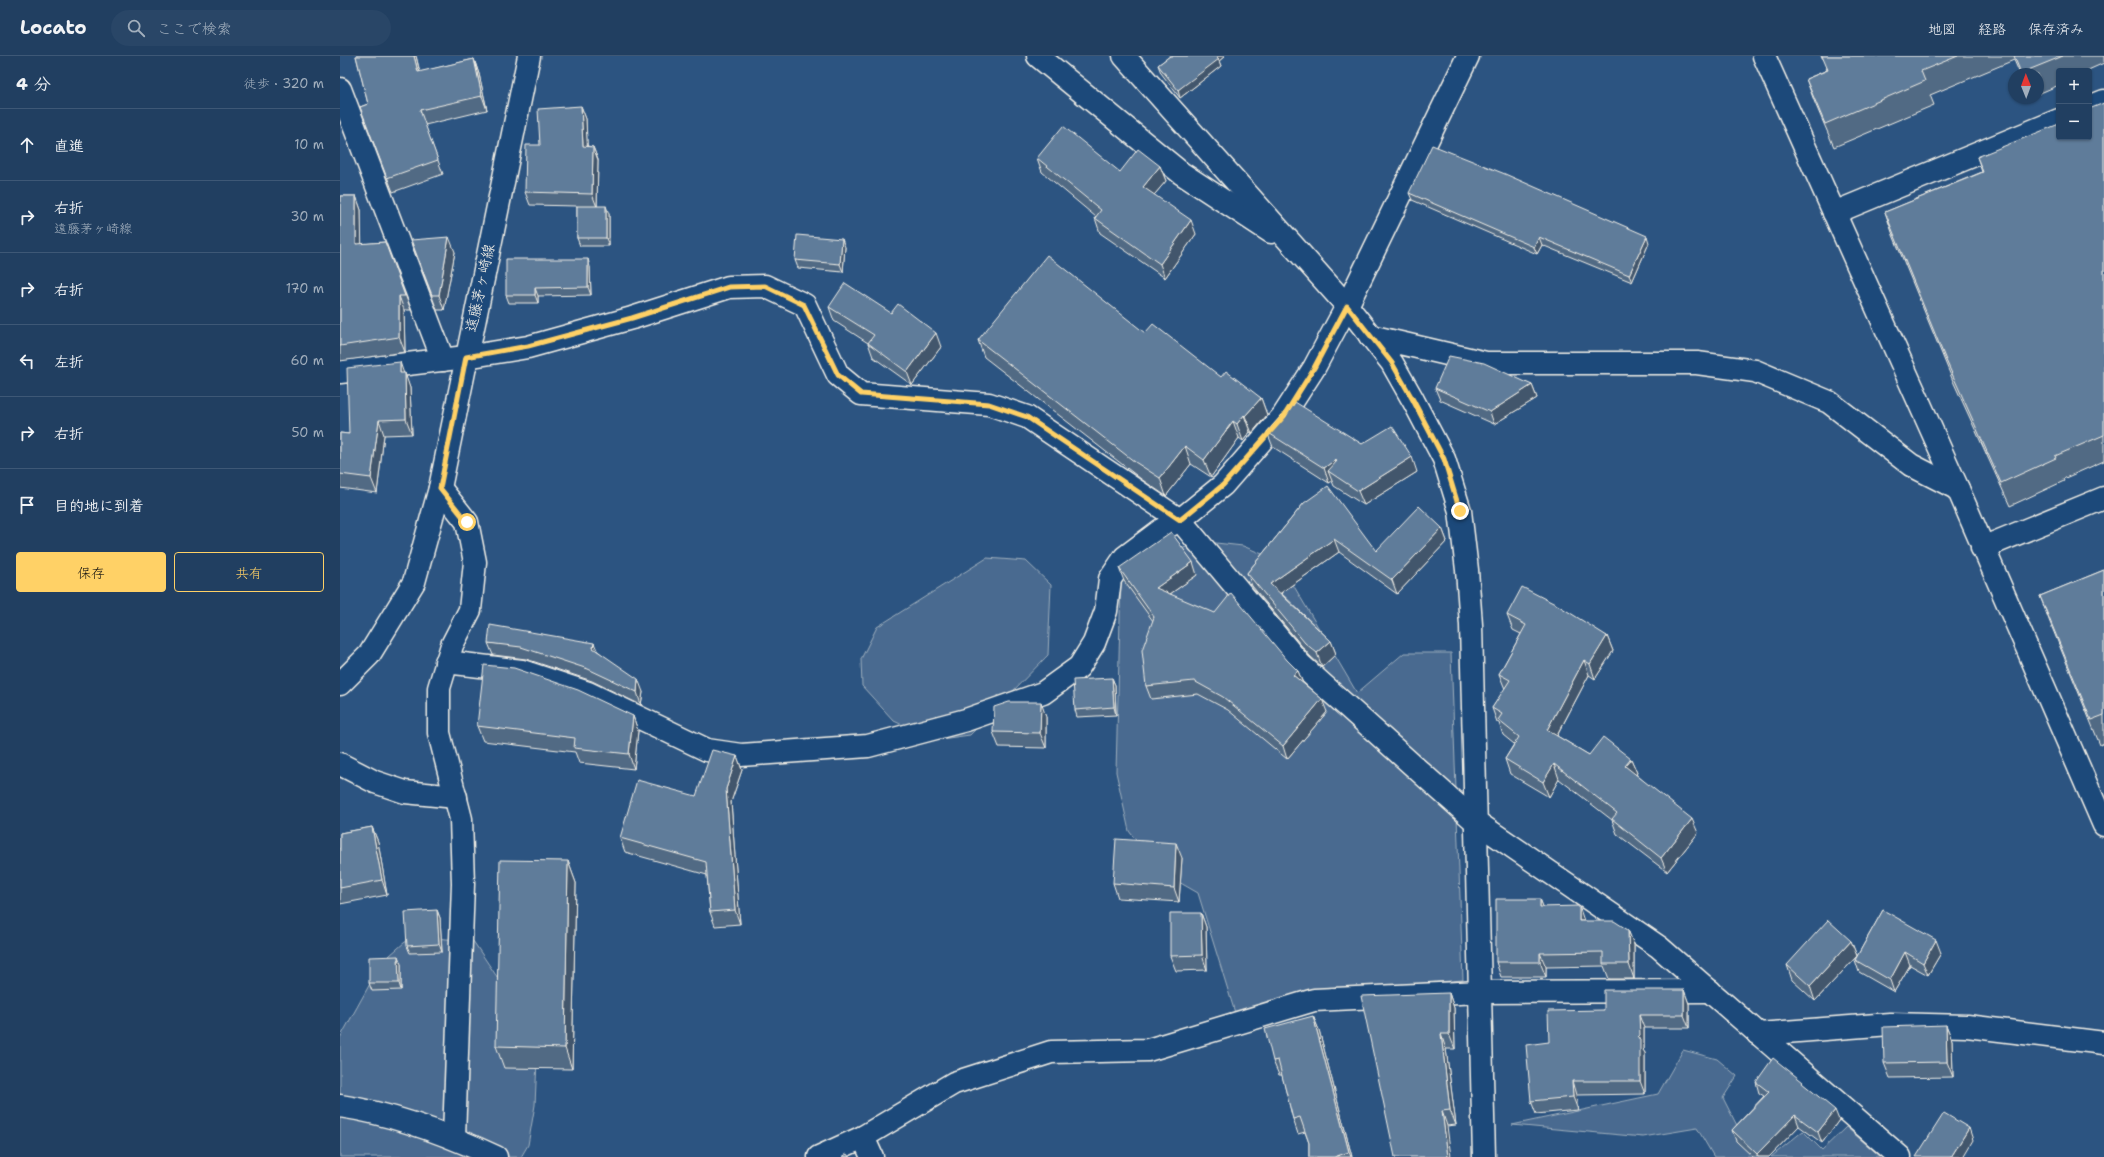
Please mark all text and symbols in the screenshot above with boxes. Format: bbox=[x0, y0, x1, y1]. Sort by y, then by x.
search box bbox=[111, 10, 391, 46]
text: Locato bbox=[20, 15, 87, 40]
icon: search bbox=[125, 17, 147, 39]
text: ここで検索 bbox=[157, 19, 232, 39]
text: 地図 bbox=[1928, 20, 1956, 38]
text: 経路 bbox=[1978, 20, 2006, 38]
text: 保存済み bbox=[2028, 20, 2084, 38]
north arrow bbox=[2008, 68, 2044, 104]
map controls bbox=[2056, 68, 2092, 140]
button: + bbox=[2056, 68, 2092, 104]
text: 4 分 bbox=[16, 73, 51, 95]
text: 徒歩 · 320 m bbox=[244, 75, 324, 92]
button: − bbox=[2056, 104, 2092, 140]
icon: ahead bbox=[16, 134, 38, 156]
text: 直進 bbox=[54, 136, 84, 156]
text: 10 m bbox=[294, 136, 324, 153]
text: 右折 bbox=[54, 198, 84, 218]
icon: right bbox=[16, 206, 38, 228]
text: 30 m bbox=[290, 208, 324, 225]
text: 遠藤茅ヶ崎線 bbox=[54, 220, 132, 237]
street label: 遠藤茅ヶ崎線 bbox=[461, 242, 499, 334]
icon: right bbox=[16, 278, 38, 300]
text: 右折 bbox=[54, 280, 84, 300]
text: 170 m bbox=[286, 280, 324, 297]
icon: left bbox=[16, 350, 38, 372]
text: 左折 bbox=[54, 352, 84, 372]
text: 60 m bbox=[291, 352, 324, 369]
icon: right bbox=[16, 422, 38, 444]
text: 右折 bbox=[54, 424, 84, 444]
text: 50 m bbox=[291, 424, 324, 441]
icon: arrive bbox=[16, 494, 38, 516]
text: 目的地に到着 bbox=[54, 496, 144, 516]
route end bbox=[1451, 502, 1469, 520]
route start bbox=[458, 513, 476, 531]
button: 保存 bbox=[16, 552, 166, 592]
button: 共有 bbox=[174, 552, 324, 592]

